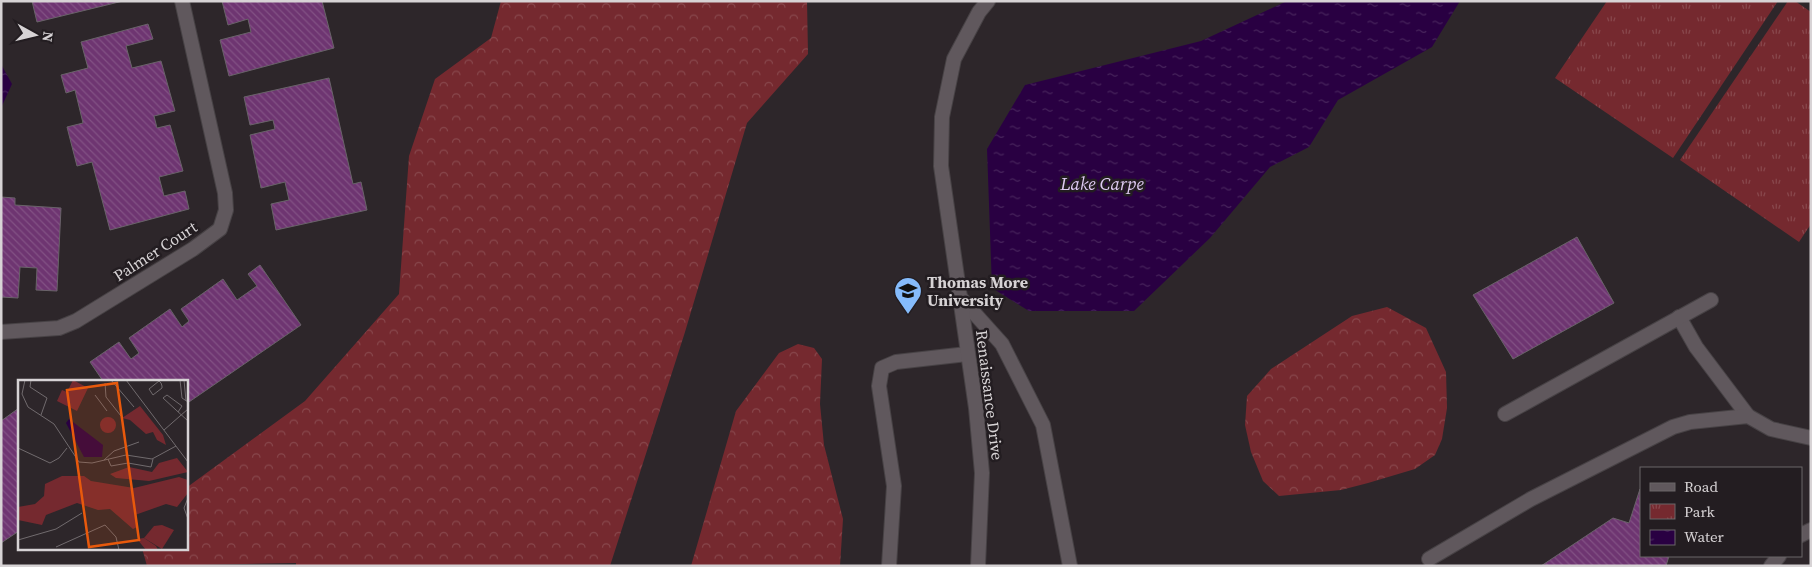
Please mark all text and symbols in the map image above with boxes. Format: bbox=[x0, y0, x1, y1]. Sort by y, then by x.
north arrow bbox=[10, 10, 60, 60]
text: N bbox=[37, 30, 58, 43]
water label: Lake Carpe bbox=[1059, 171, 1144, 196]
street label: Palmer Court bbox=[109, 215, 202, 286]
place label: Thomas More University bbox=[927, 271, 1028, 311]
school or university icon: Thomas More University bbox=[893, 276, 923, 315]
street label: Renaissance Drive bbox=[971, 329, 1009, 461]
inset map bbox=[18, 380, 188, 550]
legend bbox=[1640, 467, 1802, 557]
text: Road bbox=[1684, 476, 1718, 497]
text: Park bbox=[1684, 501, 1716, 522]
text: Water bbox=[1684, 526, 1725, 547]

